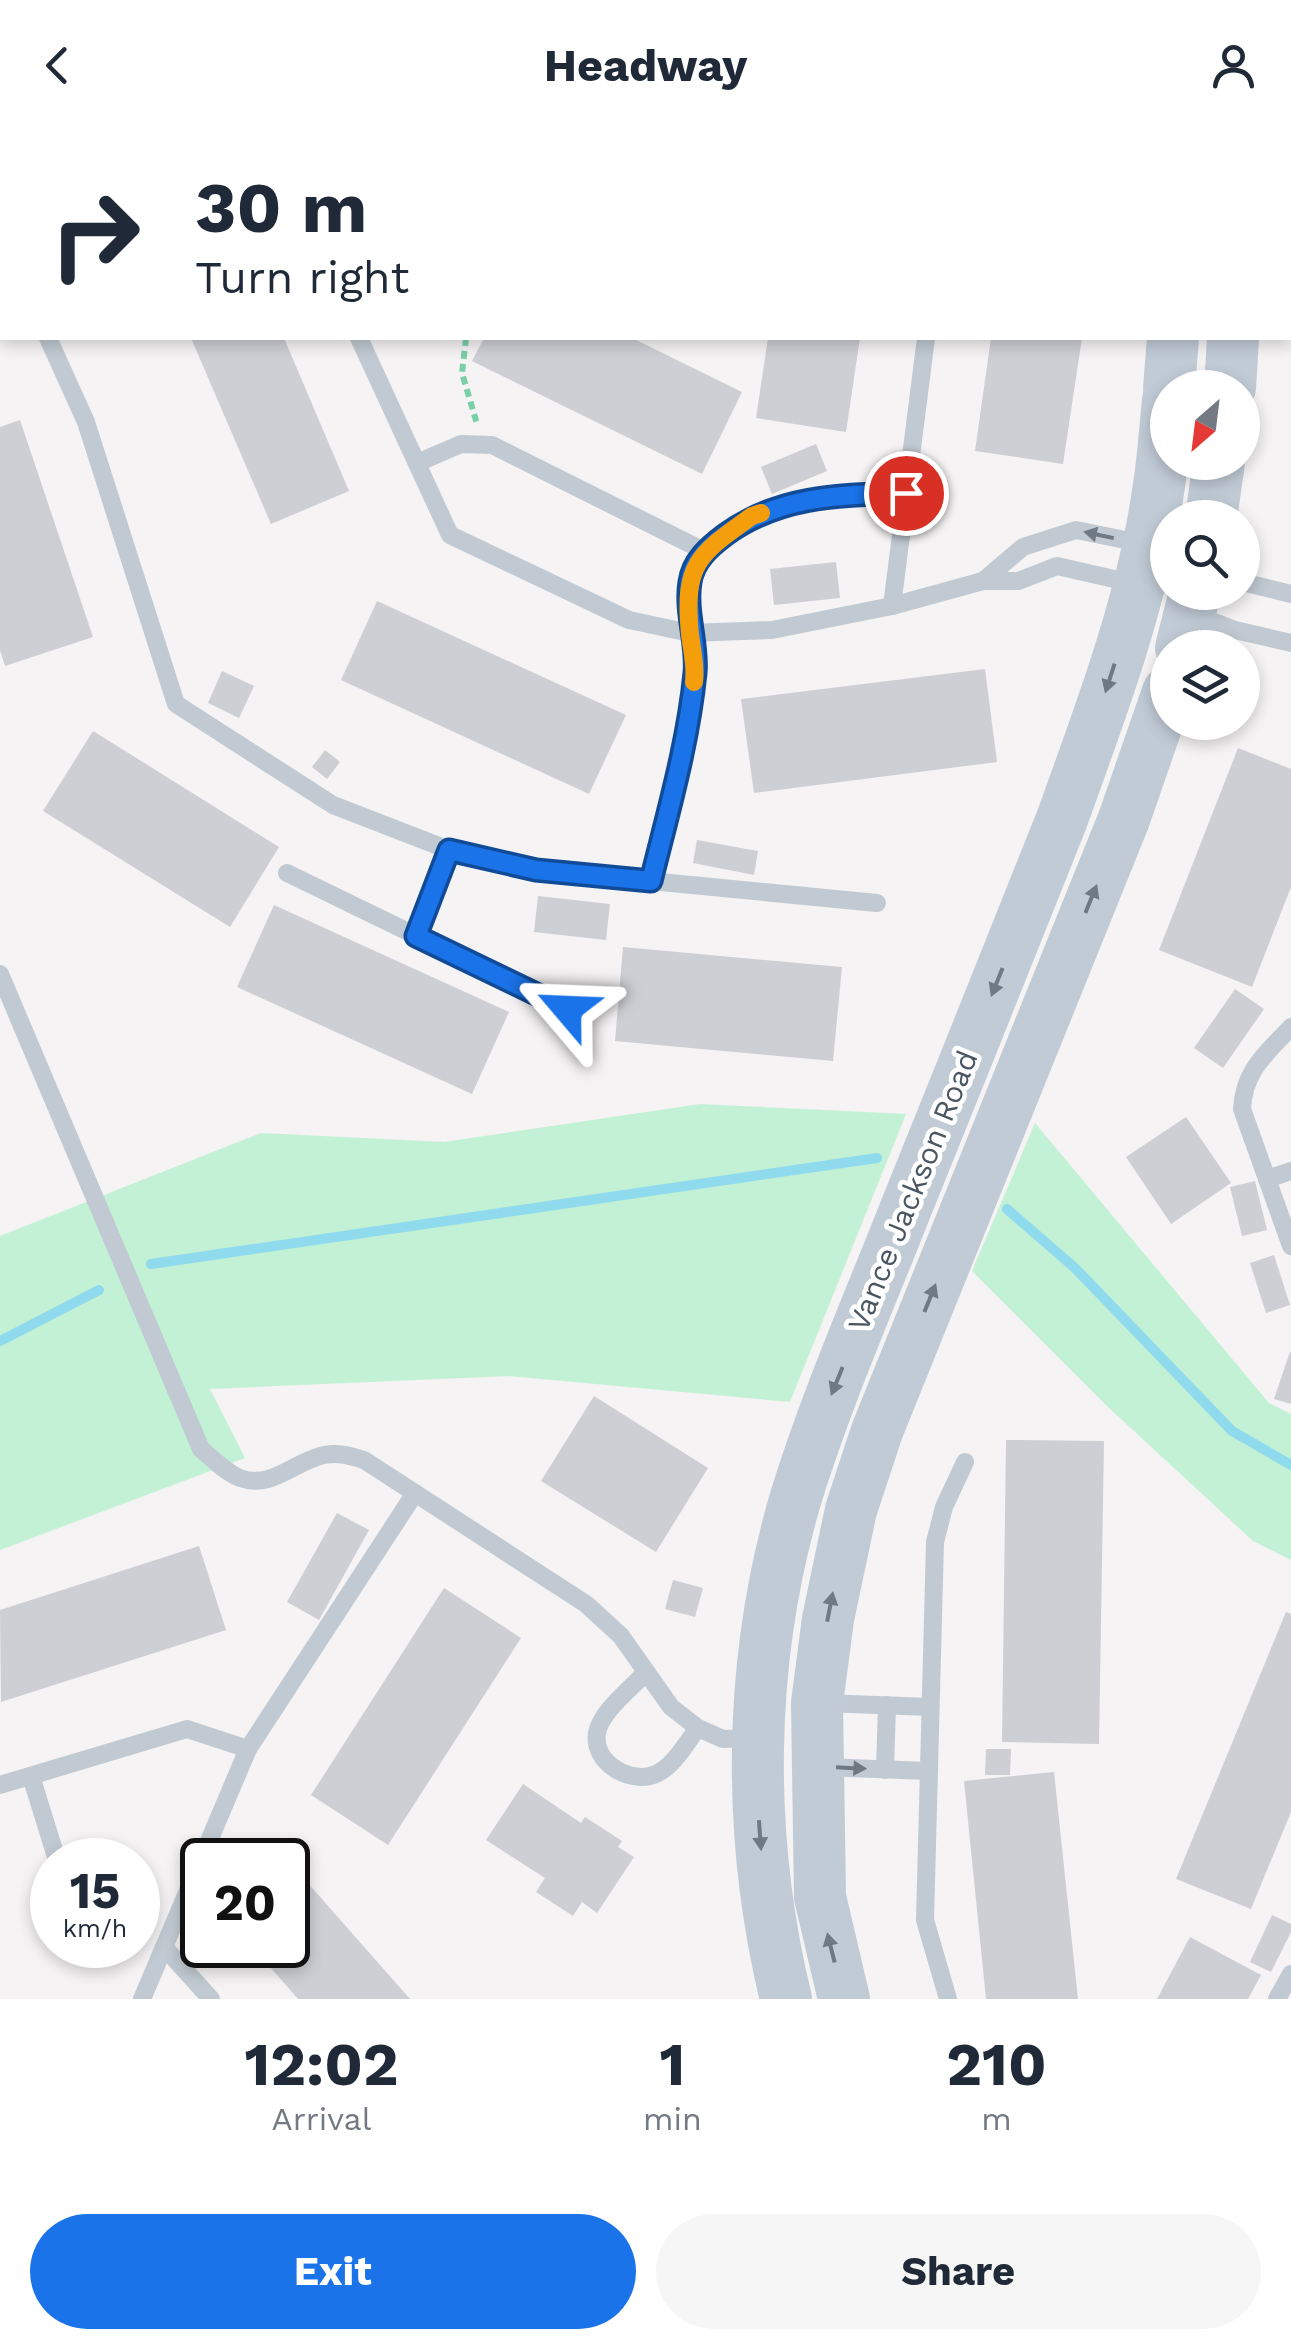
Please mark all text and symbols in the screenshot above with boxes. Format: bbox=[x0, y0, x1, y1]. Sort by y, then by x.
icon: back bbox=[30, 38, 85, 93]
icon: person bbox=[1206, 38, 1261, 93]
text: Headway bbox=[544, 39, 747, 92]
text: 30 m bbox=[195, 167, 367, 249]
icon: right bbox=[30, 170, 160, 300]
text: Turn right bbox=[195, 251, 409, 304]
north arrow bbox=[1150, 370, 1260, 480]
map controls bbox=[1150, 370, 1260, 740]
pin bbox=[864, 451, 949, 536]
icon: arrive bbox=[879, 466, 934, 521]
button: search bbox=[1150, 500, 1260, 610]
one-way arrow bbox=[1083, 526, 1114, 542]
button: layers bbox=[1150, 630, 1260, 740]
one-way arrow bbox=[1102, 663, 1117, 693]
one-way arrow bbox=[1083, 884, 1099, 914]
position arrow bbox=[515, 957, 619, 1061]
one-way arrow bbox=[988, 967, 1004, 997]
street label: Vance Jackson Road bbox=[840, 1045, 985, 1336]
one-way arrow bbox=[923, 1283, 939, 1313]
one-way arrow bbox=[828, 1367, 844, 1397]
one-way arrow bbox=[823, 1591, 839, 1622]
one-way arrow bbox=[835, 1760, 867, 1776]
one-way arrow bbox=[752, 1819, 768, 1851]
speed limit sign: 20 bbox=[180, 1838, 310, 1968]
text: 15 bbox=[70, 1861, 120, 1920]
text: km/h bbox=[63, 1914, 127, 1943]
one-way arrow bbox=[823, 1932, 839, 1963]
text: 12:02 bbox=[244, 2029, 399, 2100]
text: 1 bbox=[659, 2029, 685, 2100]
text: 210 bbox=[946, 2029, 1047, 2100]
text: Arrival bbox=[272, 2100, 371, 2138]
text: min bbox=[643, 2100, 702, 2138]
text: m bbox=[981, 2100, 1012, 2138]
button: Exit bbox=[30, 2214, 636, 2329]
button: Share bbox=[656, 2214, 1261, 2329]

